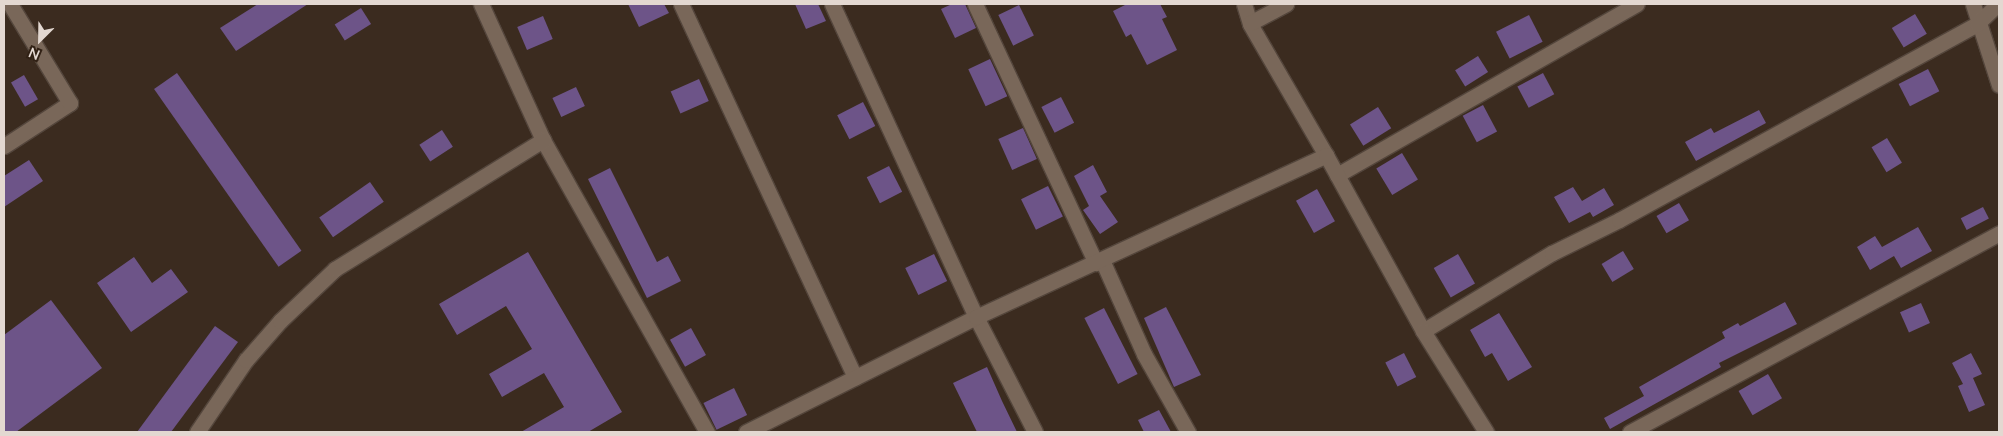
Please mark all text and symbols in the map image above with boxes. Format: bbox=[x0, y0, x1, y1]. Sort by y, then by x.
north arrow bbox=[15, 15, 65, 65]
text: N bbox=[26, 43, 43, 64]

